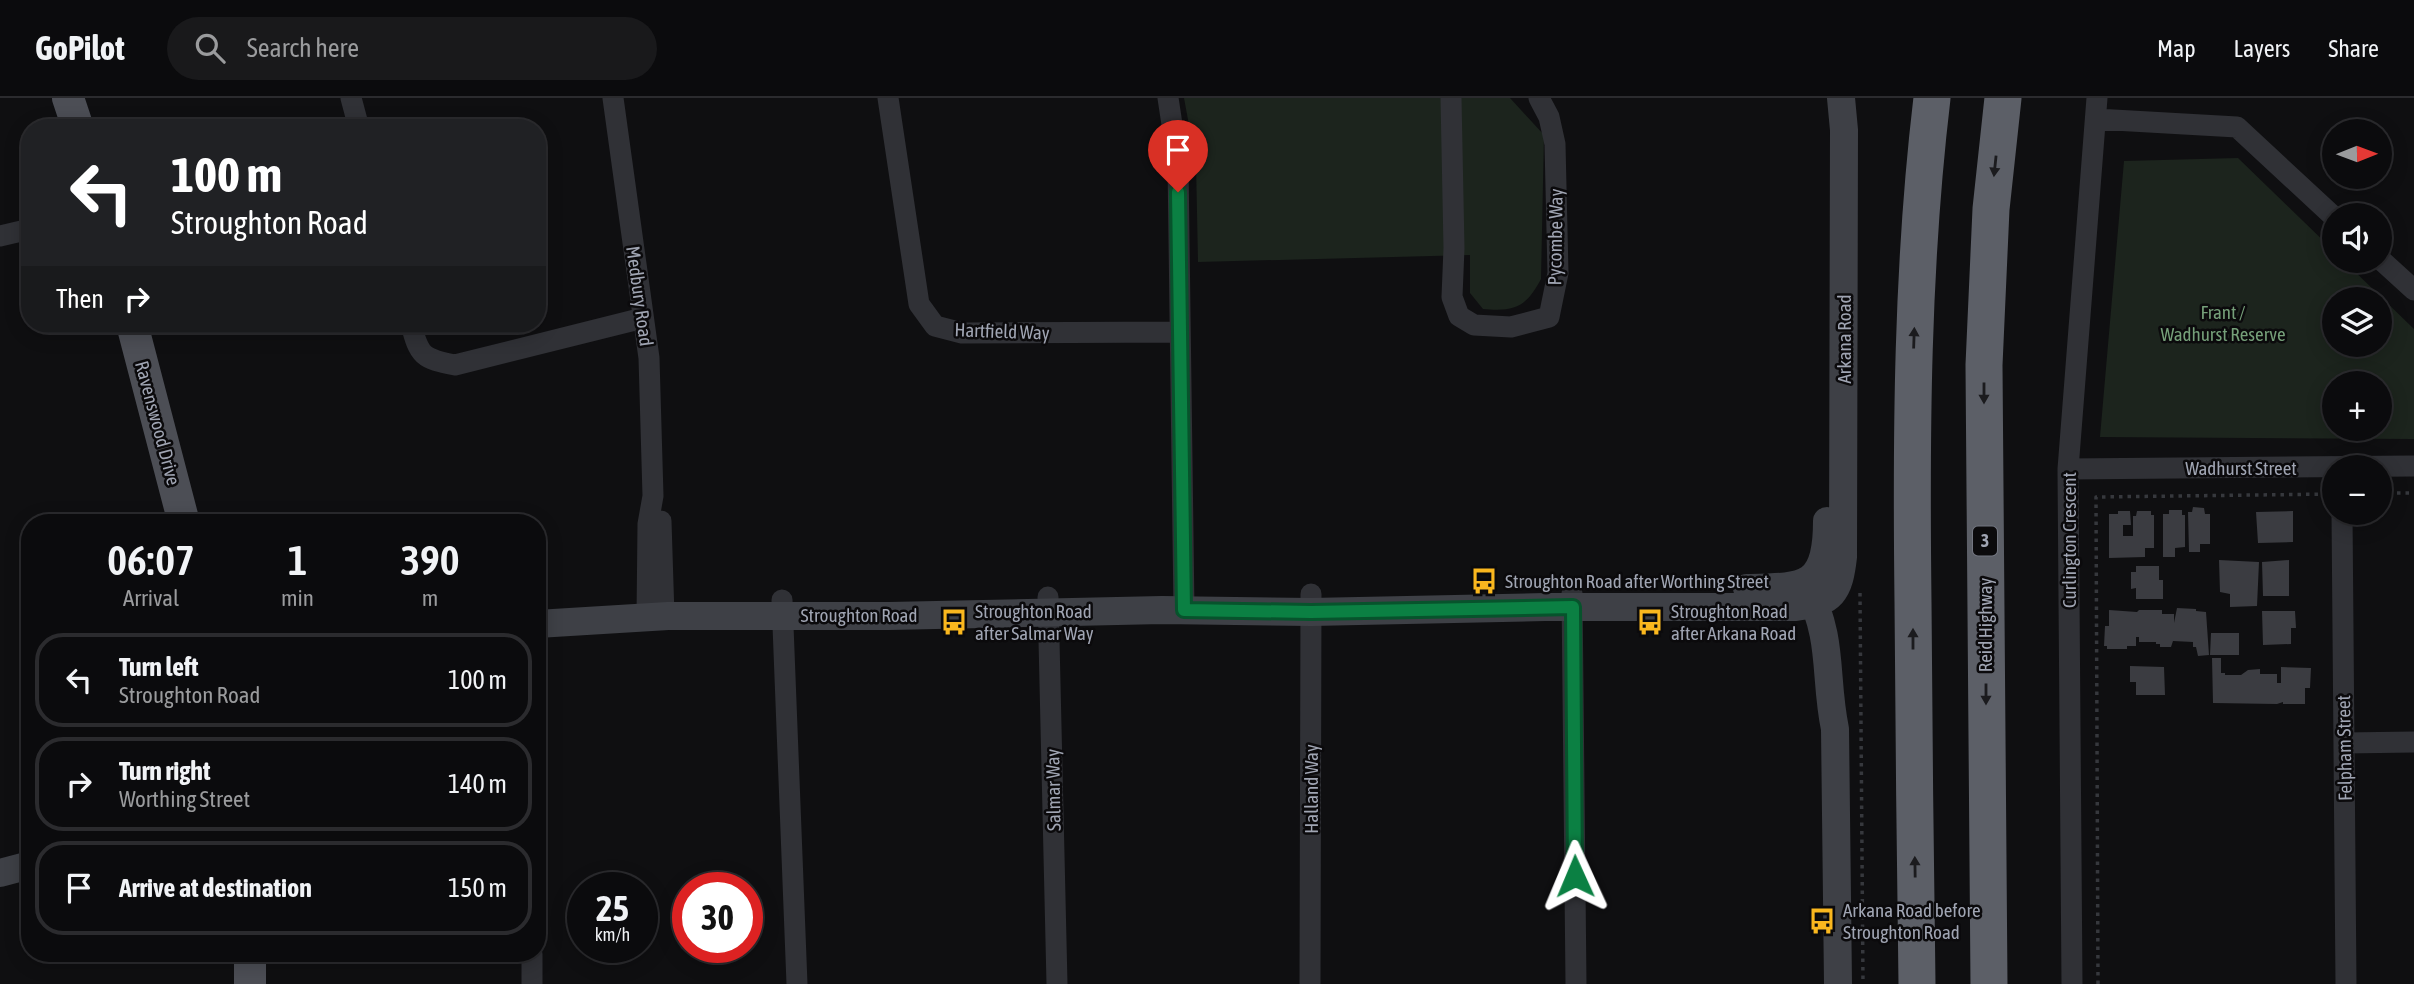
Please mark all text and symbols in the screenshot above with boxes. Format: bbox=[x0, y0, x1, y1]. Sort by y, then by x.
search box bbox=[167, 17, 657, 80]
text: GoPilot bbox=[35, 29, 125, 67]
icon: search bbox=[191, 29, 229, 67]
text: Search here bbox=[247, 33, 359, 63]
text: Map bbox=[2157, 35, 2196, 62]
text: Layers bbox=[2234, 35, 2290, 62]
text: Share bbox=[2328, 35, 2379, 62]
north arrow bbox=[2322, 119, 2392, 189]
map controls bbox=[2322, 119, 2392, 525]
pin bbox=[1148, 120, 1208, 192]
icon: arrive bbox=[1159, 131, 1197, 169]
text: 100 m bbox=[171, 146, 282, 202]
icon: left bbox=[56, 147, 147, 238]
one-way arrow bbox=[1990, 155, 2001, 177]
street label: Pycombe Way bbox=[1543, 188, 1567, 286]
button: sound bbox=[2322, 203, 2392, 273]
text: Stroughton Road bbox=[171, 204, 368, 241]
street label: Medbury Road bbox=[622, 245, 658, 347]
icon: right bbox=[118, 280, 156, 318]
text: Then bbox=[56, 284, 104, 314]
button: layers bbox=[2322, 287, 2392, 357]
street label: Arkana Road bbox=[1833, 294, 1855, 384]
park label: Frant / Wadhurst Reserve bbox=[2160, 301, 2286, 345]
street label: Hartfield Way bbox=[954, 318, 1050, 344]
one-way arrow bbox=[1908, 327, 1919, 349]
street label: Ravenswood Drive bbox=[131, 358, 185, 488]
button: + bbox=[2322, 371, 2392, 441]
one-way arrow bbox=[1978, 382, 1990, 404]
button: − bbox=[2322, 455, 2392, 525]
street label: Wadhurst Street bbox=[2185, 457, 2297, 479]
street label: Curlington Crescent bbox=[2058, 472, 2080, 608]
road number: 3 bbox=[1973, 526, 1997, 556]
text: 06:07 bbox=[107, 536, 195, 584]
text: 1 bbox=[288, 536, 307, 584]
text: 390 bbox=[400, 536, 460, 584]
bus stop icon: Stroughton Road after Worthing Street bbox=[1469, 566, 1499, 596]
place label: Stroughton Road after Worthing Street bbox=[1505, 570, 1769, 592]
street label: Reid Highway bbox=[1974, 577, 1996, 672]
text: Arrival bbox=[123, 585, 179, 611]
text: min bbox=[281, 585, 314, 611]
text: m bbox=[422, 585, 438, 611]
place label: Stroughton Road after Salmar Way bbox=[975, 600, 1094, 644]
place label: Stroughton Road after Arkana Road bbox=[1671, 600, 1796, 644]
street label: Stroughton Road bbox=[801, 604, 917, 626]
bus stop icon: Stroughton Road after Salmar Way bbox=[939, 607, 969, 637]
bus stop icon: Stroughton Road after Arkana Road bbox=[1635, 607, 1665, 637]
one-way arrow bbox=[1907, 628, 1919, 650]
text: Turn left bbox=[119, 652, 199, 682]
icon: left bbox=[60, 661, 98, 699]
text: 100 m bbox=[448, 665, 507, 695]
text: Stroughton Road bbox=[119, 682, 260, 708]
one-way arrow bbox=[1980, 683, 1991, 705]
street label: Felpham Street bbox=[2332, 695, 2356, 801]
street label: Halland Way bbox=[1300, 744, 1322, 834]
street label: Salmar Way bbox=[1041, 748, 1065, 831]
text: Turn right bbox=[119, 756, 210, 786]
icon: right bbox=[60, 765, 98, 803]
text: 140 m bbox=[448, 769, 507, 799]
text: Worthing Street bbox=[119, 786, 250, 812]
position arrow bbox=[1538, 839, 1612, 913]
one-way arrow bbox=[1909, 856, 1921, 878]
icon: arrive bbox=[60, 869, 98, 907]
speed limit sign: 30 bbox=[672, 872, 763, 963]
text: Arrive at destination bbox=[119, 873, 312, 903]
text: 150 m bbox=[448, 873, 507, 903]
text: 25 bbox=[596, 888, 629, 928]
place label: Arkana Road before Stroughton Road bbox=[1843, 899, 1981, 943]
bus stop icon: Arkana Road before Stroughton Road bbox=[1807, 906, 1837, 936]
text: km/h bbox=[595, 924, 630, 945]

